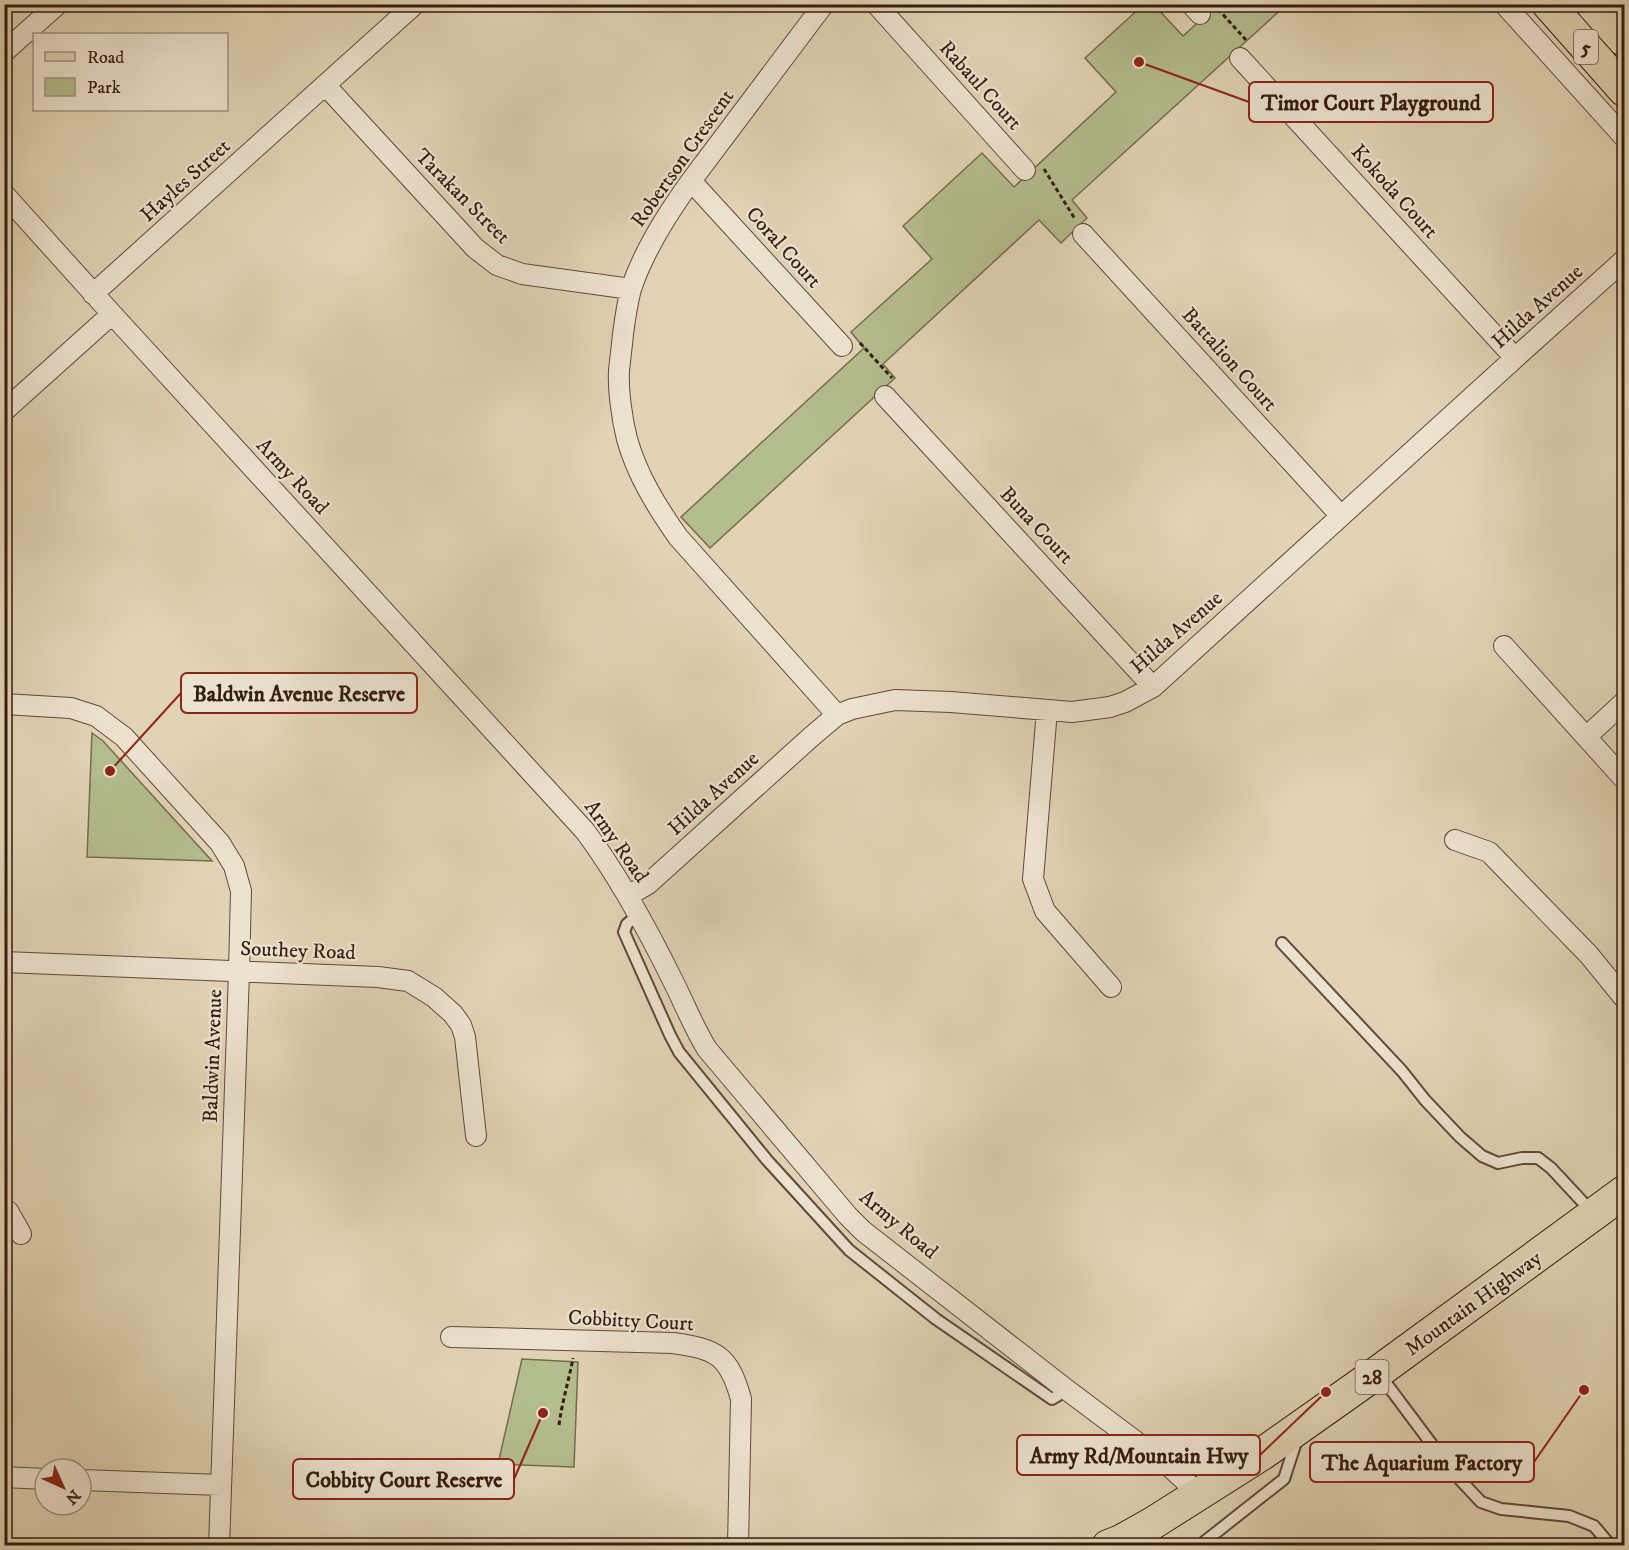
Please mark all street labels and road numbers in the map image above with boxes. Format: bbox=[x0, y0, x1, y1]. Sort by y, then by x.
road number: 5 bbox=[1574, 30, 1598, 64]
street label: Rabaul Court bbox=[933, 36, 1027, 136]
street label: Robertson Crescent bbox=[626, 84, 740, 233]
street label: Hayles Street bbox=[135, 133, 236, 228]
street label: Kokoda Court bbox=[1345, 139, 1444, 244]
street label: Tarakan Street bbox=[409, 144, 516, 250]
street label: Coral Court bbox=[740, 202, 827, 294]
street label: Hilda Avenue bbox=[1487, 259, 1589, 354]
street label: Battalion Court bbox=[1176, 302, 1283, 417]
street label: Army Road bbox=[250, 433, 334, 521]
street label: Buna Court bbox=[994, 481, 1079, 570]
street label: Hilda Avenue bbox=[1125, 585, 1228, 680]
street label: Hilda Avenue bbox=[663, 746, 765, 841]
street label: Army Road bbox=[578, 795, 654, 888]
street label: Southey Road bbox=[240, 936, 357, 966]
street label: Baldwin Avenue bbox=[198, 988, 228, 1123]
street label: Army Road bbox=[854, 1184, 943, 1266]
street label: Mountain Highway bbox=[1400, 1245, 1548, 1362]
street label: Cobbitty Court bbox=[567, 1305, 695, 1337]
road number: 28 bbox=[1356, 1360, 1388, 1394]

